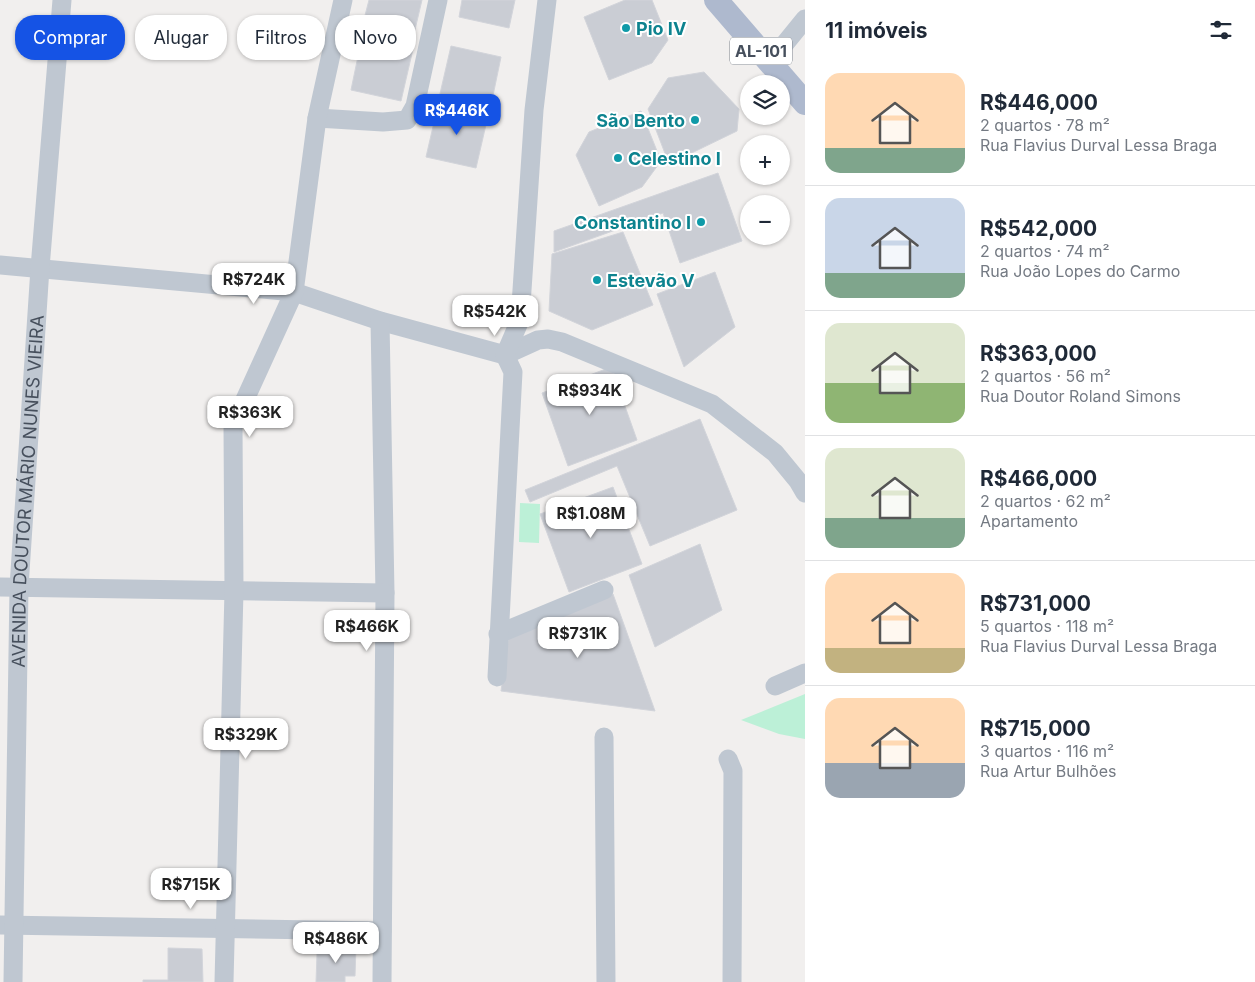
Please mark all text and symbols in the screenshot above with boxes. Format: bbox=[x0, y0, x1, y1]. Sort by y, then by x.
chip: Comprar bbox=[15, 15, 125, 60]
chip: Alugar bbox=[135, 15, 227, 60]
chip: Filtros bbox=[237, 15, 325, 60]
chip: Novo bbox=[335, 15, 416, 60]
icon: filters bbox=[1207, 16, 1235, 44]
place label: Pio IV bbox=[636, 18, 686, 39]
text: 11 imóveis bbox=[825, 18, 928, 43]
marker: Pio IV bbox=[620, 22, 632, 34]
road number: AL-101 bbox=[730, 37, 792, 64]
map controls bbox=[740, 75, 790, 245]
button: layers bbox=[740, 75, 790, 125]
text: R$446,000 bbox=[980, 90, 1098, 115]
icon: home bbox=[865, 93, 925, 153]
pin: R$446K bbox=[416, 94, 498, 136]
text: R$446K bbox=[425, 100, 489, 120]
place label: São Bento bbox=[596, 110, 685, 131]
marker: São Bento bbox=[689, 114, 701, 126]
text: 2 quartos · 78 m² bbox=[980, 115, 1110, 135]
button: + bbox=[740, 135, 790, 185]
text: Rua Flavius Durval Lessa Braga bbox=[980, 135, 1217, 155]
place label: Celestino I bbox=[628, 148, 721, 169]
marker: Celestino I bbox=[612, 152, 624, 164]
button: − bbox=[740, 195, 790, 245]
place label: Constantino I bbox=[574, 212, 691, 233]
marker: Constantino I bbox=[695, 216, 707, 228]
text: R$542,000 bbox=[980, 216, 1097, 241]
icon: home bbox=[865, 218, 925, 278]
text: 2 quartos · 74 m² bbox=[980, 241, 1110, 261]
text: Rua João Lopes do Carmo bbox=[980, 261, 1180, 281]
pin: R$724K bbox=[213, 262, 295, 305]
text: R$724K bbox=[223, 269, 285, 289]
place label: Estevão V bbox=[607, 270, 695, 291]
marker: Estevão V bbox=[591, 274, 603, 286]
pin: R$542K bbox=[454, 294, 536, 337]
text: R$542K bbox=[463, 301, 527, 321]
street label: AVENIDA DOUTOR MÁRIO NUNES VIEIRA bbox=[7, 314, 47, 668]
text: R$363,000 bbox=[980, 341, 1097, 366]
icon: home bbox=[865, 343, 925, 403]
text: 2 quartos · 56 m² bbox=[980, 366, 1111, 386]
pin: R$934K bbox=[549, 374, 631, 416]
text: R$934K bbox=[558, 380, 622, 400]
text: Rua Doutor Roland Simons bbox=[980, 386, 1181, 406]
pin: R$363K bbox=[209, 396, 291, 438]
text: R$363K bbox=[218, 402, 282, 422]
text: R$466,000 bbox=[980, 466, 1097, 491]
icon: home bbox=[865, 468, 925, 528]
text: 2 quartos · 62 m² bbox=[980, 491, 1111, 511]
pin: R$1.08M bbox=[545, 496, 637, 539]
text: R$1.08M bbox=[557, 503, 625, 523]
text: Apartamento bbox=[980, 511, 1078, 531]
text: R$731,000 bbox=[980, 591, 1091, 616]
icon: home bbox=[865, 593, 925, 653]
pin: R$466K bbox=[326, 610, 408, 652]
text: R$466K bbox=[335, 616, 399, 636]
pin: R$731K bbox=[537, 616, 619, 659]
text: 5 quartos · 118 m² bbox=[980, 616, 1114, 636]
text: R$731K bbox=[549, 623, 607, 643]
text: Rua Flavius Durval Lessa Braga bbox=[980, 636, 1217, 656]
text: R$715,000 bbox=[980, 716, 1091, 741]
pin: R$329K bbox=[205, 718, 287, 760]
icon: home bbox=[865, 718, 925, 778]
text: R$329K bbox=[214, 724, 278, 744]
text: 3 quartos · 116 m² bbox=[980, 741, 1114, 761]
text: Rua Artur Bulhões bbox=[980, 761, 1116, 781]
pin: R$715K bbox=[150, 868, 232, 910]
text: R$715K bbox=[162, 874, 220, 894]
pin: R$486K bbox=[295, 922, 377, 964]
text: R$486K bbox=[304, 928, 368, 948]

